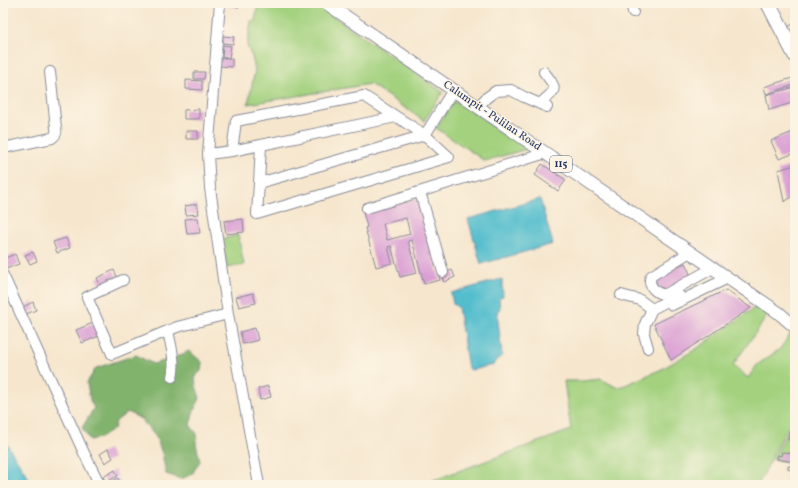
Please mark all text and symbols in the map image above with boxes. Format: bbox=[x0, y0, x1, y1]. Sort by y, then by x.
street label: Calumpit - Pulilan Road bbox=[440, 77, 544, 155]
road number: 115 bbox=[550, 156, 572, 172]

